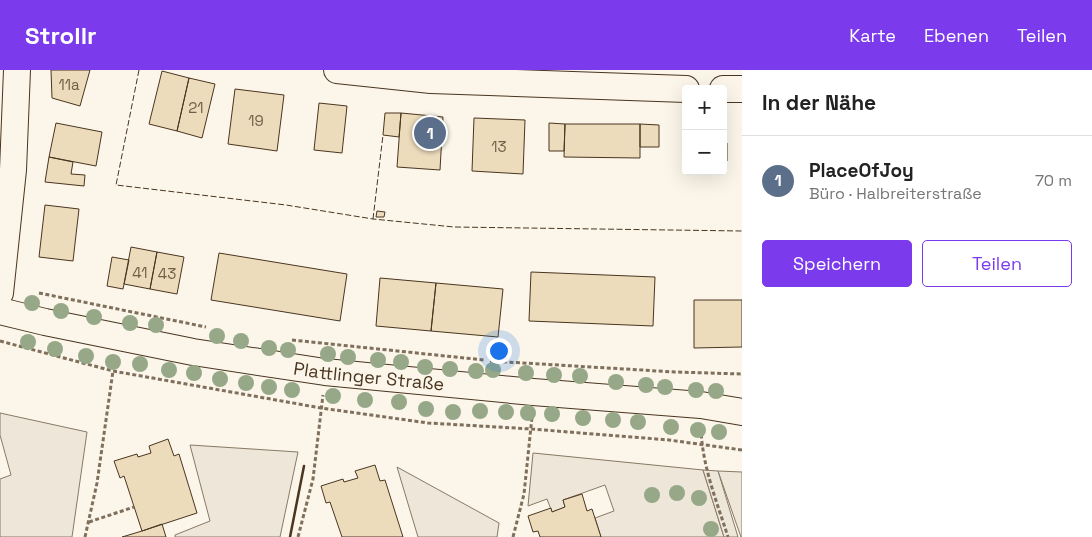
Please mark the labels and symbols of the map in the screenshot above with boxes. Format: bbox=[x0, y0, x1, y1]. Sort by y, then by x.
house number: 11a bbox=[58, 75, 80, 94]
house number: 21 bbox=[188, 98, 204, 117]
house number: 19 bbox=[248, 111, 264, 130]
pin: 1 bbox=[414, 114, 446, 152]
house number: 13 bbox=[491, 137, 507, 156]
house number: 41 bbox=[132, 263, 148, 282]
house number: 43 bbox=[158, 264, 176, 283]
your location bbox=[486, 338, 512, 364]
street label: Plattlinger Straße bbox=[292, 356, 445, 395]

